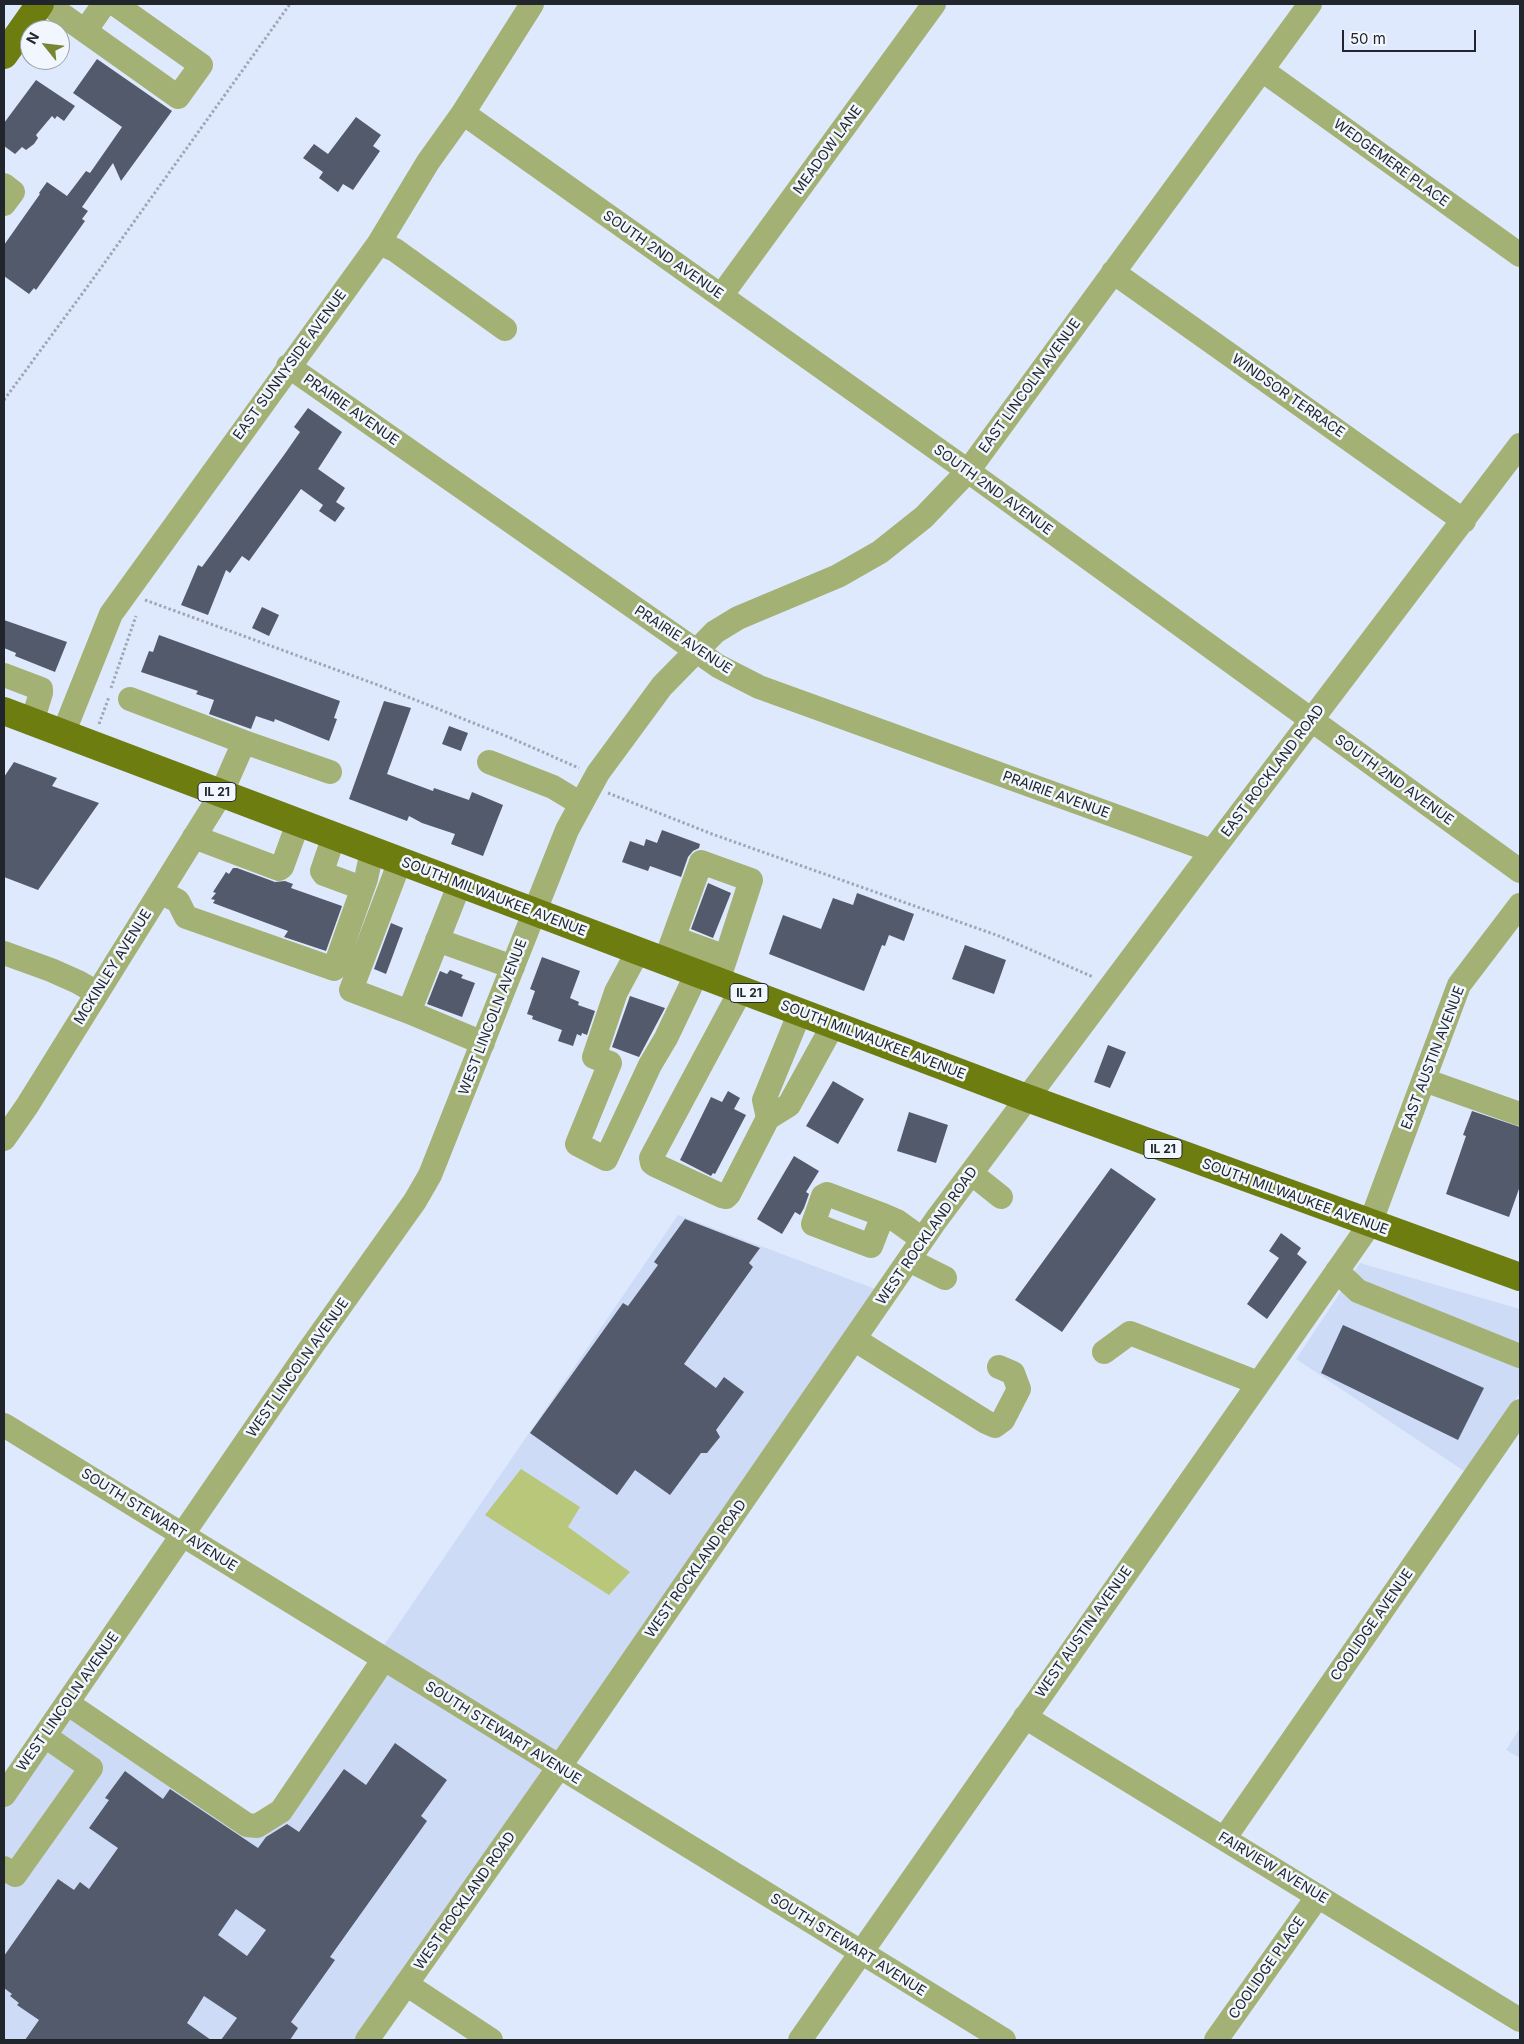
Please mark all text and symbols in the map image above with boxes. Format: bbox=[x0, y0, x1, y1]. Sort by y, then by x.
north arrow bbox=[20, 20, 70, 70]
scale bar bbox=[1344, 20, 1478, 52]
text: N bbox=[22, 29, 42, 47]
text: 50 m bbox=[1350, 29, 1386, 48]
street label: MEADOW LANE bbox=[790, 102, 866, 198]
street label: WEDGEMERE PLACE bbox=[1330, 116, 1452, 210]
street label: SOUTH 2ND AVENUE bbox=[600, 207, 726, 303]
street label: EAST SUNNYSIDE AVENUE bbox=[230, 287, 350, 443]
street label: EAST LINCOLN AVENUE bbox=[976, 316, 1084, 456]
street label: WINDSOR TERRACE bbox=[1228, 351, 1348, 441]
street label: PRAIRIE AVENUE bbox=[300, 371, 402, 449]
street label: SOUTH 2ND AVENUE bbox=[930, 441, 1056, 539]
street label: PRAIRIE AVENUE bbox=[631, 602, 735, 678]
street label: EAST ROCKLAND ROAD bbox=[1218, 702, 1328, 840]
street label: SOUTH 2ND AVENUE bbox=[1331, 731, 1457, 829]
street label: PRAIRIE AVENUE bbox=[1000, 768, 1112, 822]
road number: IL 21 bbox=[198, 782, 236, 802]
street label: SOUTH MILWAUKEE AVENUE bbox=[399, 854, 589, 940]
street label: MCKINLEY AVENUE bbox=[71, 906, 155, 1028]
street label: WEST LINCOLN AVENUE bbox=[455, 937, 531, 1097]
road number: IL 21 bbox=[730, 984, 768, 1002]
street label: EAST AUSTIN AVENUE bbox=[1398, 984, 1468, 1132]
street label: SOUTH MILWAUKEE AVENUE bbox=[778, 997, 968, 1083]
road number: IL 21 bbox=[1144, 1140, 1182, 1158]
street label: SOUTH MILWAUKEE AVENUE bbox=[1200, 1155, 1390, 1239]
street label: WEST ROCKLAND ROAD bbox=[873, 1164, 981, 1308]
street label: WEST LINCOLN AVENUE bbox=[244, 1295, 352, 1441]
street label: SOUTH STEWART AVENUE bbox=[78, 1465, 240, 1575]
street label: WEST ROCKLAND ROAD bbox=[642, 1497, 750, 1641]
street label: WEST AUSTIN AVENUE bbox=[1032, 1563, 1136, 1701]
street label: COOLIDGE AVENUE bbox=[1327, 1566, 1417, 1684]
street label: WEST LINCOLN AVENUE bbox=[14, 1629, 122, 1775]
street label: SOUTH STEWART AVENUE bbox=[422, 1678, 584, 1788]
street label: WEST ROCKLAND ROAD bbox=[411, 1829, 519, 1973]
street label: FAIRVIEW AVENUE bbox=[1215, 1829, 1331, 1907]
street label: SOUTH STEWART AVENUE bbox=[767, 1890, 929, 2000]
street label: COOLIDGE PLACE bbox=[1225, 1914, 1309, 2022]

